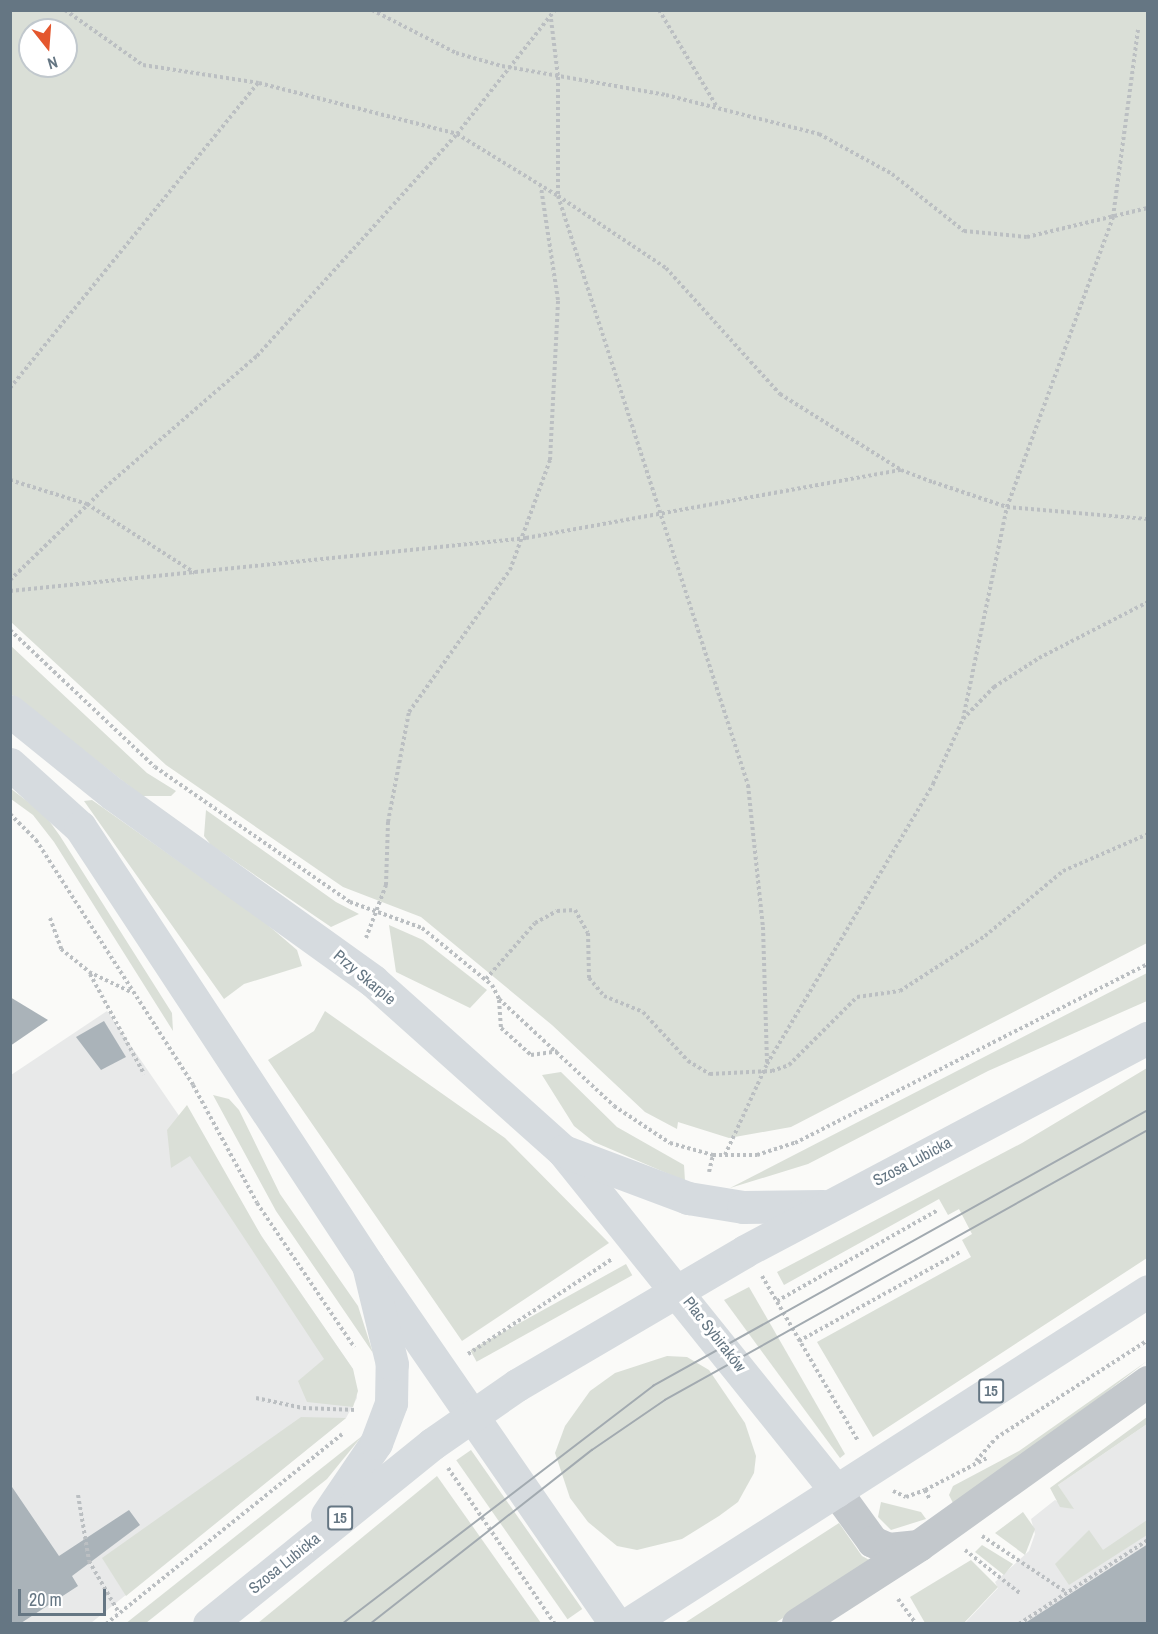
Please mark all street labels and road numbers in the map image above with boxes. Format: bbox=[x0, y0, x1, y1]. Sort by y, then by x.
street label: Przy Skarpie bbox=[330, 946, 400, 1008]
street label: Szosa Lubicka bbox=[869, 1132, 955, 1190]
street label: Plac Sybiraków bbox=[680, 1292, 750, 1376]
road number: 15 bbox=[978, 1379, 1004, 1403]
road number: 15 bbox=[326, 1506, 354, 1530]
street label: Szosa Lubicka bbox=[245, 1528, 323, 1598]

